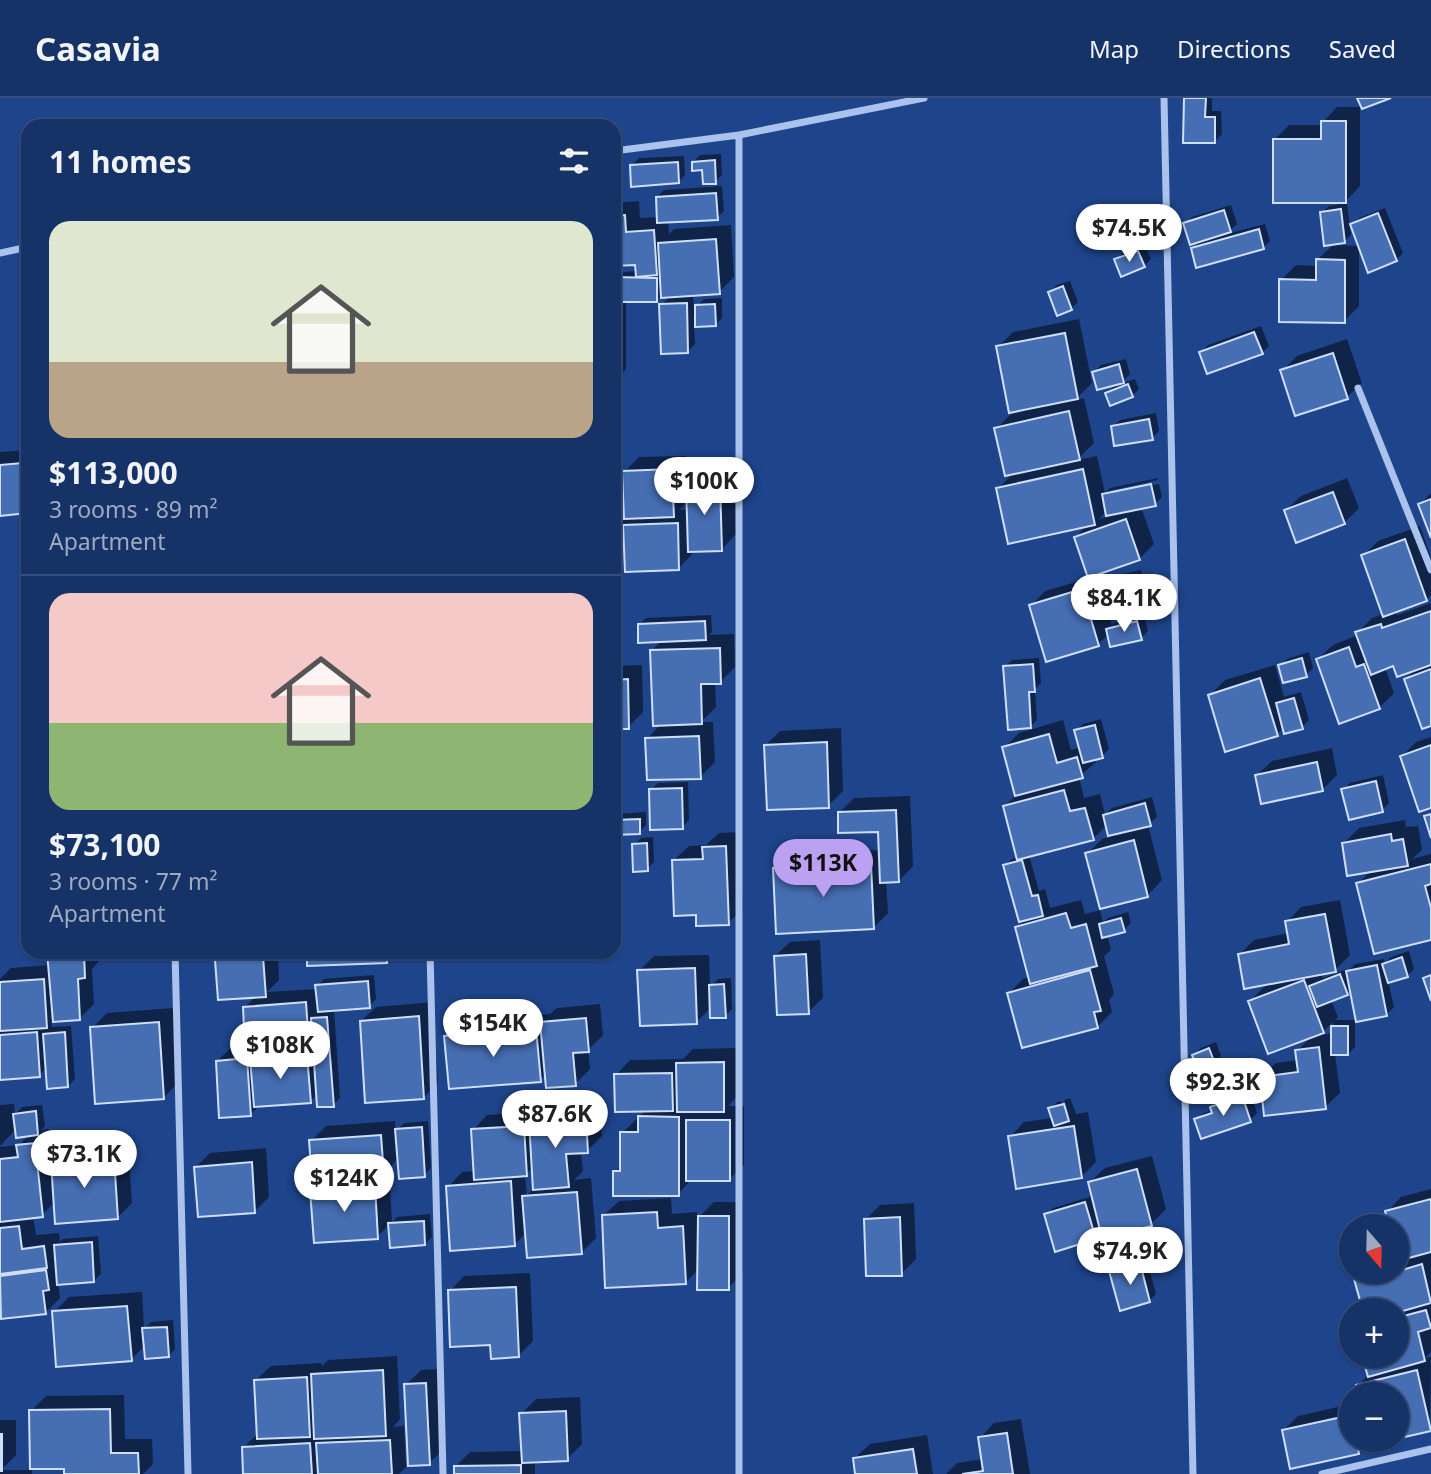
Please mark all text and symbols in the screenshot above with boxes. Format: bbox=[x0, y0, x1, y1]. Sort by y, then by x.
text: Casavia bbox=[35, 26, 161, 71]
text: Map bbox=[1089, 32, 1139, 65]
text: Directions bbox=[1177, 32, 1291, 65]
text: Saved bbox=[1329, 32, 1396, 65]
text: 11 homes bbox=[49, 141, 192, 182]
icon: filters bbox=[555, 142, 593, 180]
pin: $74.5K bbox=[1072, 204, 1186, 264]
text: $74.5K bbox=[1092, 211, 1166, 243]
icon: home bbox=[258, 266, 384, 392]
text: $113,000 bbox=[49, 452, 178, 493]
pin: $100K bbox=[655, 458, 753, 517]
text: $100K bbox=[670, 464, 738, 496]
text: 3 rooms · 89 m² bbox=[49, 493, 218, 525]
text: Apartment bbox=[49, 525, 166, 557]
pin: $84.1K bbox=[1067, 574, 1181, 634]
text: $84.1K bbox=[1087, 581, 1161, 613]
icon: home bbox=[258, 638, 384, 764]
text: $73,100 bbox=[49, 824, 161, 865]
pin: $113K bbox=[774, 840, 872, 899]
text: $113K bbox=[789, 846, 857, 878]
text: 3 rooms · 77 m² bbox=[49, 865, 218, 897]
text: Apartment bbox=[49, 897, 166, 929]
pin: $154K bbox=[444, 1000, 542, 1059]
text: $154K bbox=[459, 1006, 527, 1038]
pin: $108K bbox=[231, 1021, 329, 1081]
text: $108K bbox=[246, 1028, 314, 1060]
pin: $92.3K bbox=[1166, 1058, 1280, 1118]
text: $92.3K bbox=[1186, 1065, 1260, 1097]
pin: $87.6K bbox=[498, 1090, 612, 1150]
text: $87.6K bbox=[518, 1097, 592, 1129]
pin: $73.1K bbox=[27, 1130, 141, 1190]
text: $73.1K bbox=[47, 1137, 121, 1169]
pin: $124K bbox=[295, 1154, 393, 1214]
text: $124K bbox=[310, 1161, 378, 1193]
north arrow bbox=[1339, 1214, 1409, 1284]
map controls bbox=[1339, 1214, 1409, 1452]
pin: $74.9K bbox=[1073, 1228, 1187, 1287]
text: $74.9K bbox=[1093, 1234, 1167, 1266]
button: + bbox=[1339, 1298, 1409, 1368]
button: − bbox=[1339, 1382, 1409, 1452]

